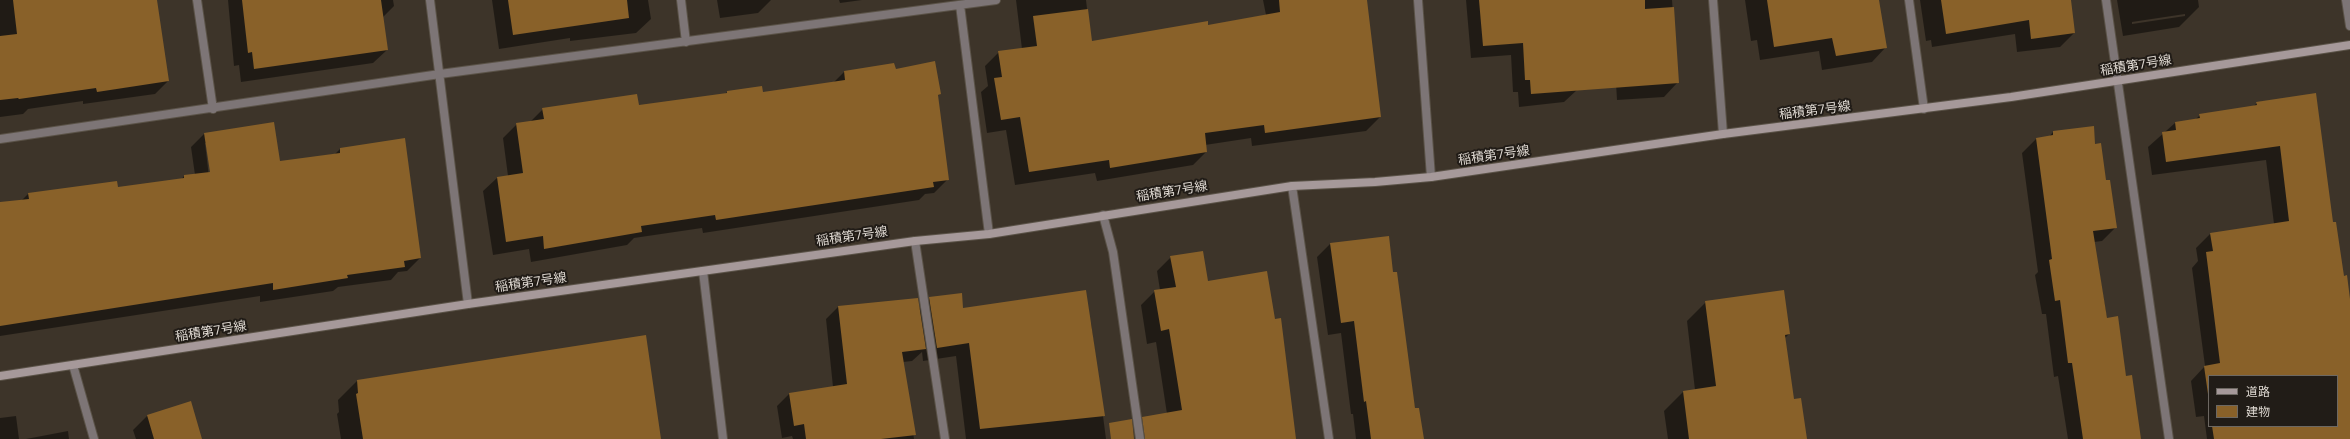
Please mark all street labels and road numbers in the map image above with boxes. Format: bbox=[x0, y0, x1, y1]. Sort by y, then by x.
street label: 稲積第7号線 bbox=[2099, 53, 2173, 79]
street label: 稲積第7号線 bbox=[1778, 99, 1852, 123]
street label: 稲積第7号線 bbox=[1457, 143, 1531, 169]
street label: 稲積第7号線 bbox=[1135, 179, 1209, 205]
street label: 稲積第7号線 bbox=[815, 224, 889, 250]
street label: 稲積第7号線 bbox=[494, 270, 568, 296]
street label: 稲積第7号線 bbox=[174, 319, 248, 345]

